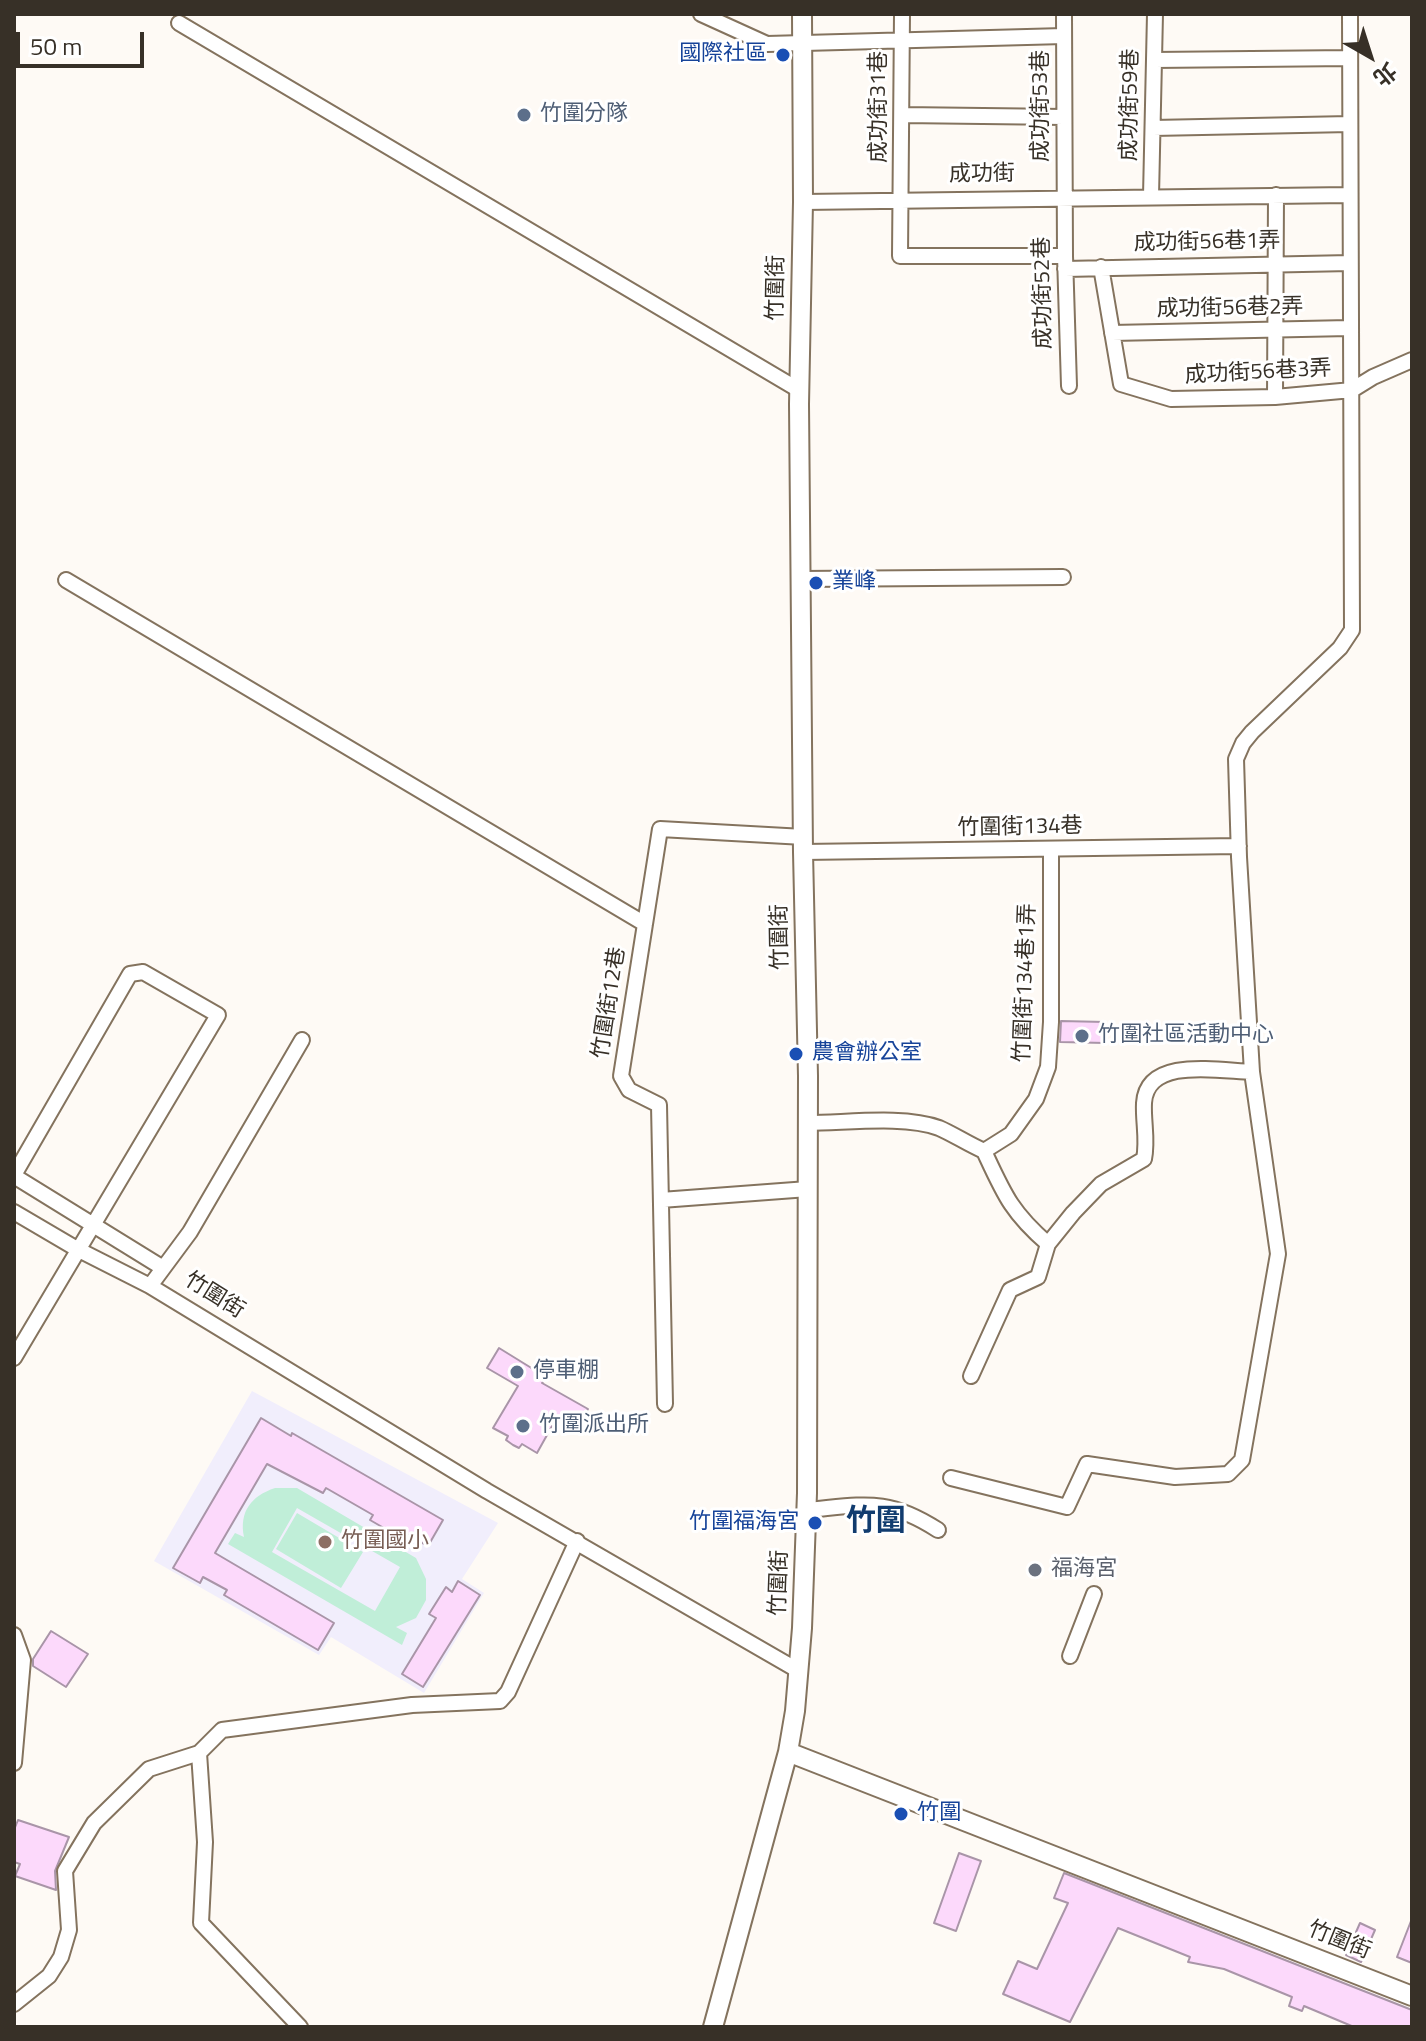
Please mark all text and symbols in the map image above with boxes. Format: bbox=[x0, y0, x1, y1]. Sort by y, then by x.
scale bar bbox=[20, 16, 148, 66]
north arrow bbox=[1330, 16, 1410, 96]
text: 50 m bbox=[30, 28, 82, 64]
place label: 國際社區 bbox=[679, 42, 767, 68]
marker: 國際社區 bbox=[774, 46, 792, 64]
street label: 成功街59巷 bbox=[1117, 48, 1145, 162]
street label: 成功街53巷 bbox=[1029, 50, 1055, 162]
street label: 成功街31巷 bbox=[867, 51, 893, 163]
text: 北 bbox=[1366, 55, 1404, 95]
place label: 竹圍分隊 bbox=[540, 102, 628, 128]
marker: 竹圍分隊 bbox=[515, 106, 533, 124]
street label: 成功街 bbox=[949, 161, 1015, 189]
street label: 成功街56巷1弄 bbox=[1133, 229, 1281, 257]
street label: 成功街52巷 bbox=[1030, 236, 1058, 350]
street label: 竹圍街 bbox=[763, 255, 791, 321]
street label: 成功街56巷2弄 bbox=[1156, 295, 1304, 323]
street label: 成功街56巷3弄 bbox=[1184, 356, 1332, 390]
place label: 業峰 bbox=[832, 570, 876, 596]
marker: 業峰 bbox=[807, 574, 825, 592]
street label: 竹圍街134巷 bbox=[957, 814, 1083, 842]
street label: 竹圍街134巷1弄 bbox=[1010, 903, 1042, 1063]
street label: 竹圍街 bbox=[767, 904, 795, 970]
street label: 竹圍街12巷 bbox=[588, 945, 632, 1061]
place label: 竹圍社區活動中心 bbox=[1098, 1023, 1274, 1049]
marker: 竹圍社區活動中心 bbox=[1073, 1027, 1091, 1045]
place label: 農會辦公室 bbox=[812, 1041, 922, 1067]
marker: 農會辦公室 bbox=[787, 1045, 805, 1063]
street label: 竹圍街 bbox=[179, 1267, 249, 1325]
place label: 停車棚 bbox=[533, 1359, 599, 1385]
marker: 停車棚 bbox=[508, 1363, 526, 1381]
place label: 竹圍派出所 bbox=[539, 1413, 649, 1439]
marker: 竹圍派出所 bbox=[514, 1417, 532, 1435]
district label: 竹圍 bbox=[846, 1505, 906, 1541]
place label: 竹圍福海宮 bbox=[689, 1510, 799, 1536]
marker: 竹圍福海宮 bbox=[806, 1514, 824, 1532]
place label: 竹圍國小 bbox=[341, 1529, 429, 1555]
marker: 竹圍國小 bbox=[316, 1533, 334, 1551]
street label: 竹圍街 bbox=[766, 1550, 794, 1616]
place label: 福海宮 bbox=[1051, 1557, 1117, 1583]
marker: 福海宮 bbox=[1026, 1561, 1044, 1579]
place label: 竹圍 bbox=[917, 1801, 961, 1827]
marker: 竹圍 bbox=[892, 1805, 910, 1823]
street label: 竹圍街 bbox=[1303, 1916, 1375, 1966]

